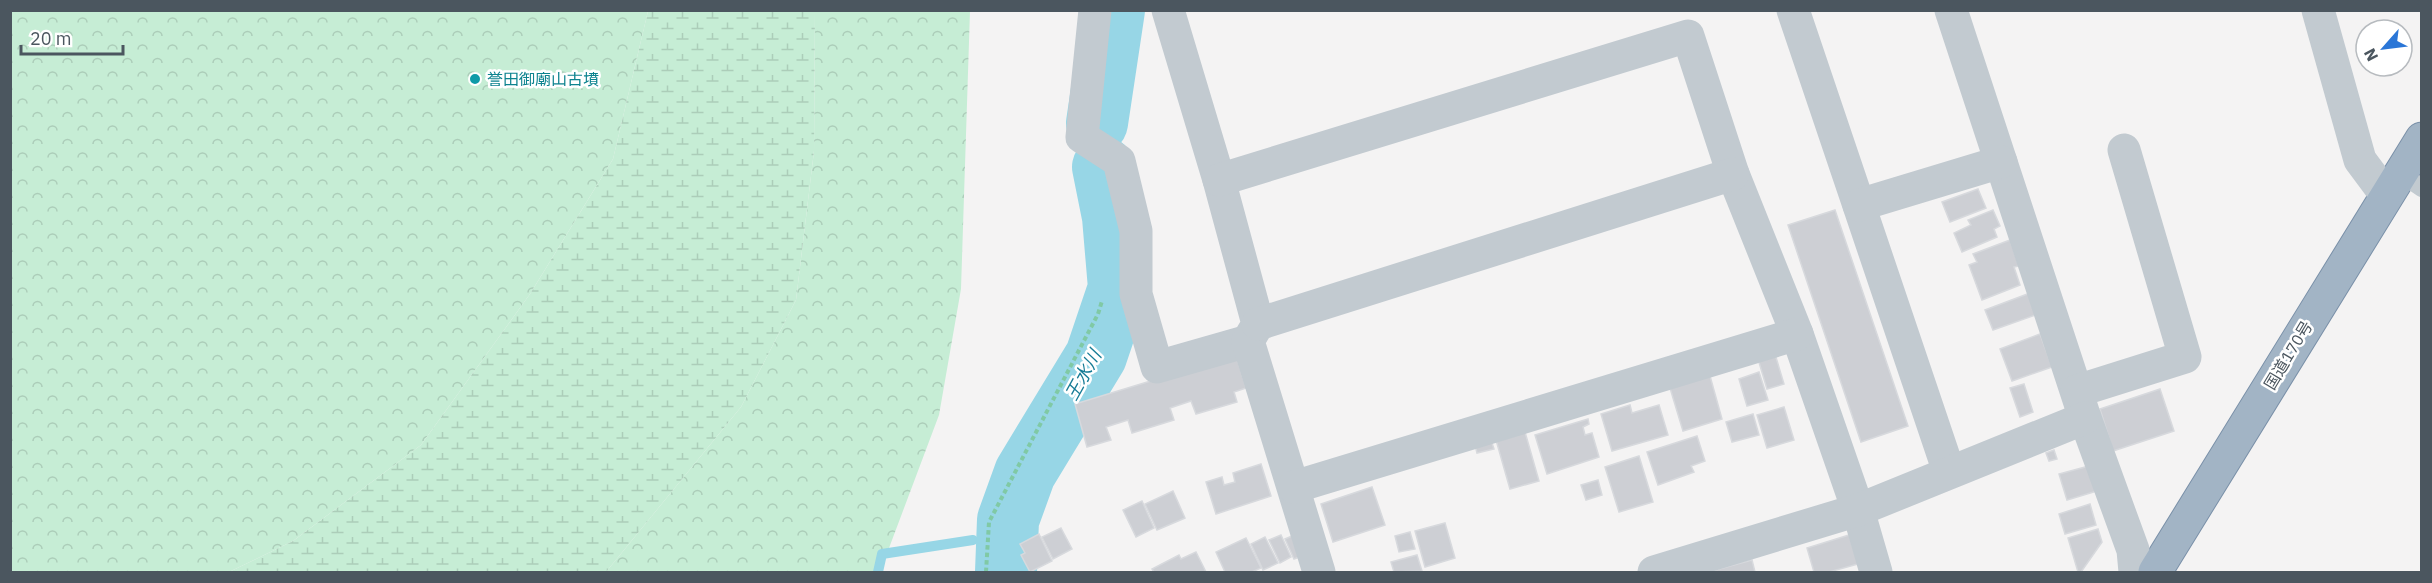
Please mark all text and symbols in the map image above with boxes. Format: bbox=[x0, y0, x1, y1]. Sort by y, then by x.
scale bar bbox=[21, 18, 123, 56]
north arrow bbox=[2354, 18, 2414, 78]
text: 20 m bbox=[30, 27, 72, 50]
text: N bbox=[2359, 45, 2382, 65]
place label: 誉田御廟山古墳 bbox=[487, 69, 599, 89]
marker: 誉田御廟山古墳 bbox=[468, 72, 482, 86]
street label: 国道170号 bbox=[2260, 317, 2316, 393]
water label: 王水川 bbox=[1060, 344, 1107, 404]

